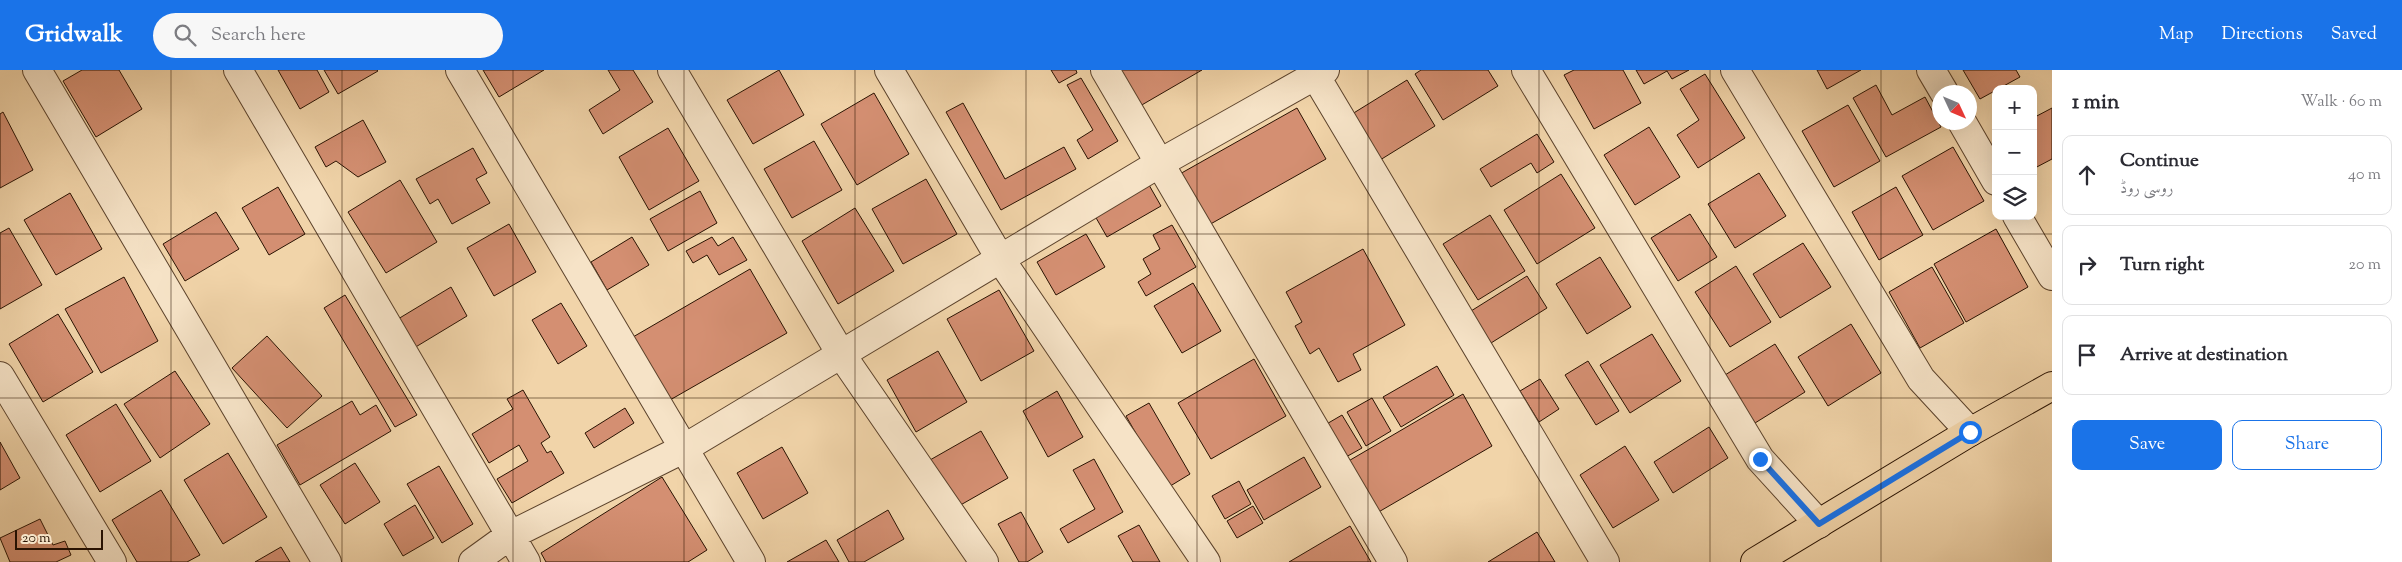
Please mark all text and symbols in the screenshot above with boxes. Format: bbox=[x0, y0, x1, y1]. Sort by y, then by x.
search box bbox=[153, 13, 503, 58]
text: Gridwalk bbox=[25, 18, 123, 52]
icon: search bbox=[171, 21, 199, 49]
text: Search here bbox=[211, 22, 306, 49]
text: Map bbox=[2159, 22, 2194, 48]
text: Directions bbox=[2222, 22, 2303, 48]
text: Saved bbox=[2331, 22, 2377, 48]
north arrow bbox=[1932, 85, 1977, 130]
map controls bbox=[1992, 85, 2037, 220]
button: + bbox=[1992, 85, 2037, 130]
text: 1 min bbox=[2072, 88, 2119, 118]
text: Walk · 60 m bbox=[2301, 91, 2382, 114]
button: − bbox=[1992, 130, 2037, 175]
text: Continue bbox=[2120, 148, 2199, 175]
icon: ahead bbox=[2073, 161, 2101, 189]
text: 40 m bbox=[2348, 164, 2381, 187]
button: layers bbox=[1992, 175, 2037, 220]
text: روسی روڈ bbox=[2120, 178, 2173, 201]
icon: right bbox=[2073, 251, 2101, 279]
text: Turn right bbox=[2120, 252, 2204, 279]
text: 20 m bbox=[2348, 254, 2381, 277]
icon: arrive bbox=[2073, 341, 2101, 369]
text: Arrive at destination bbox=[2120, 342, 2288, 369]
button: Save bbox=[2072, 420, 2222, 470]
button: Share bbox=[2232, 420, 2382, 470]
route start bbox=[1959, 421, 1982, 444]
route end bbox=[1749, 448, 1772, 471]
scale bar bbox=[15, 527, 102, 550]
text: 20 m bbox=[22, 529, 51, 549]

